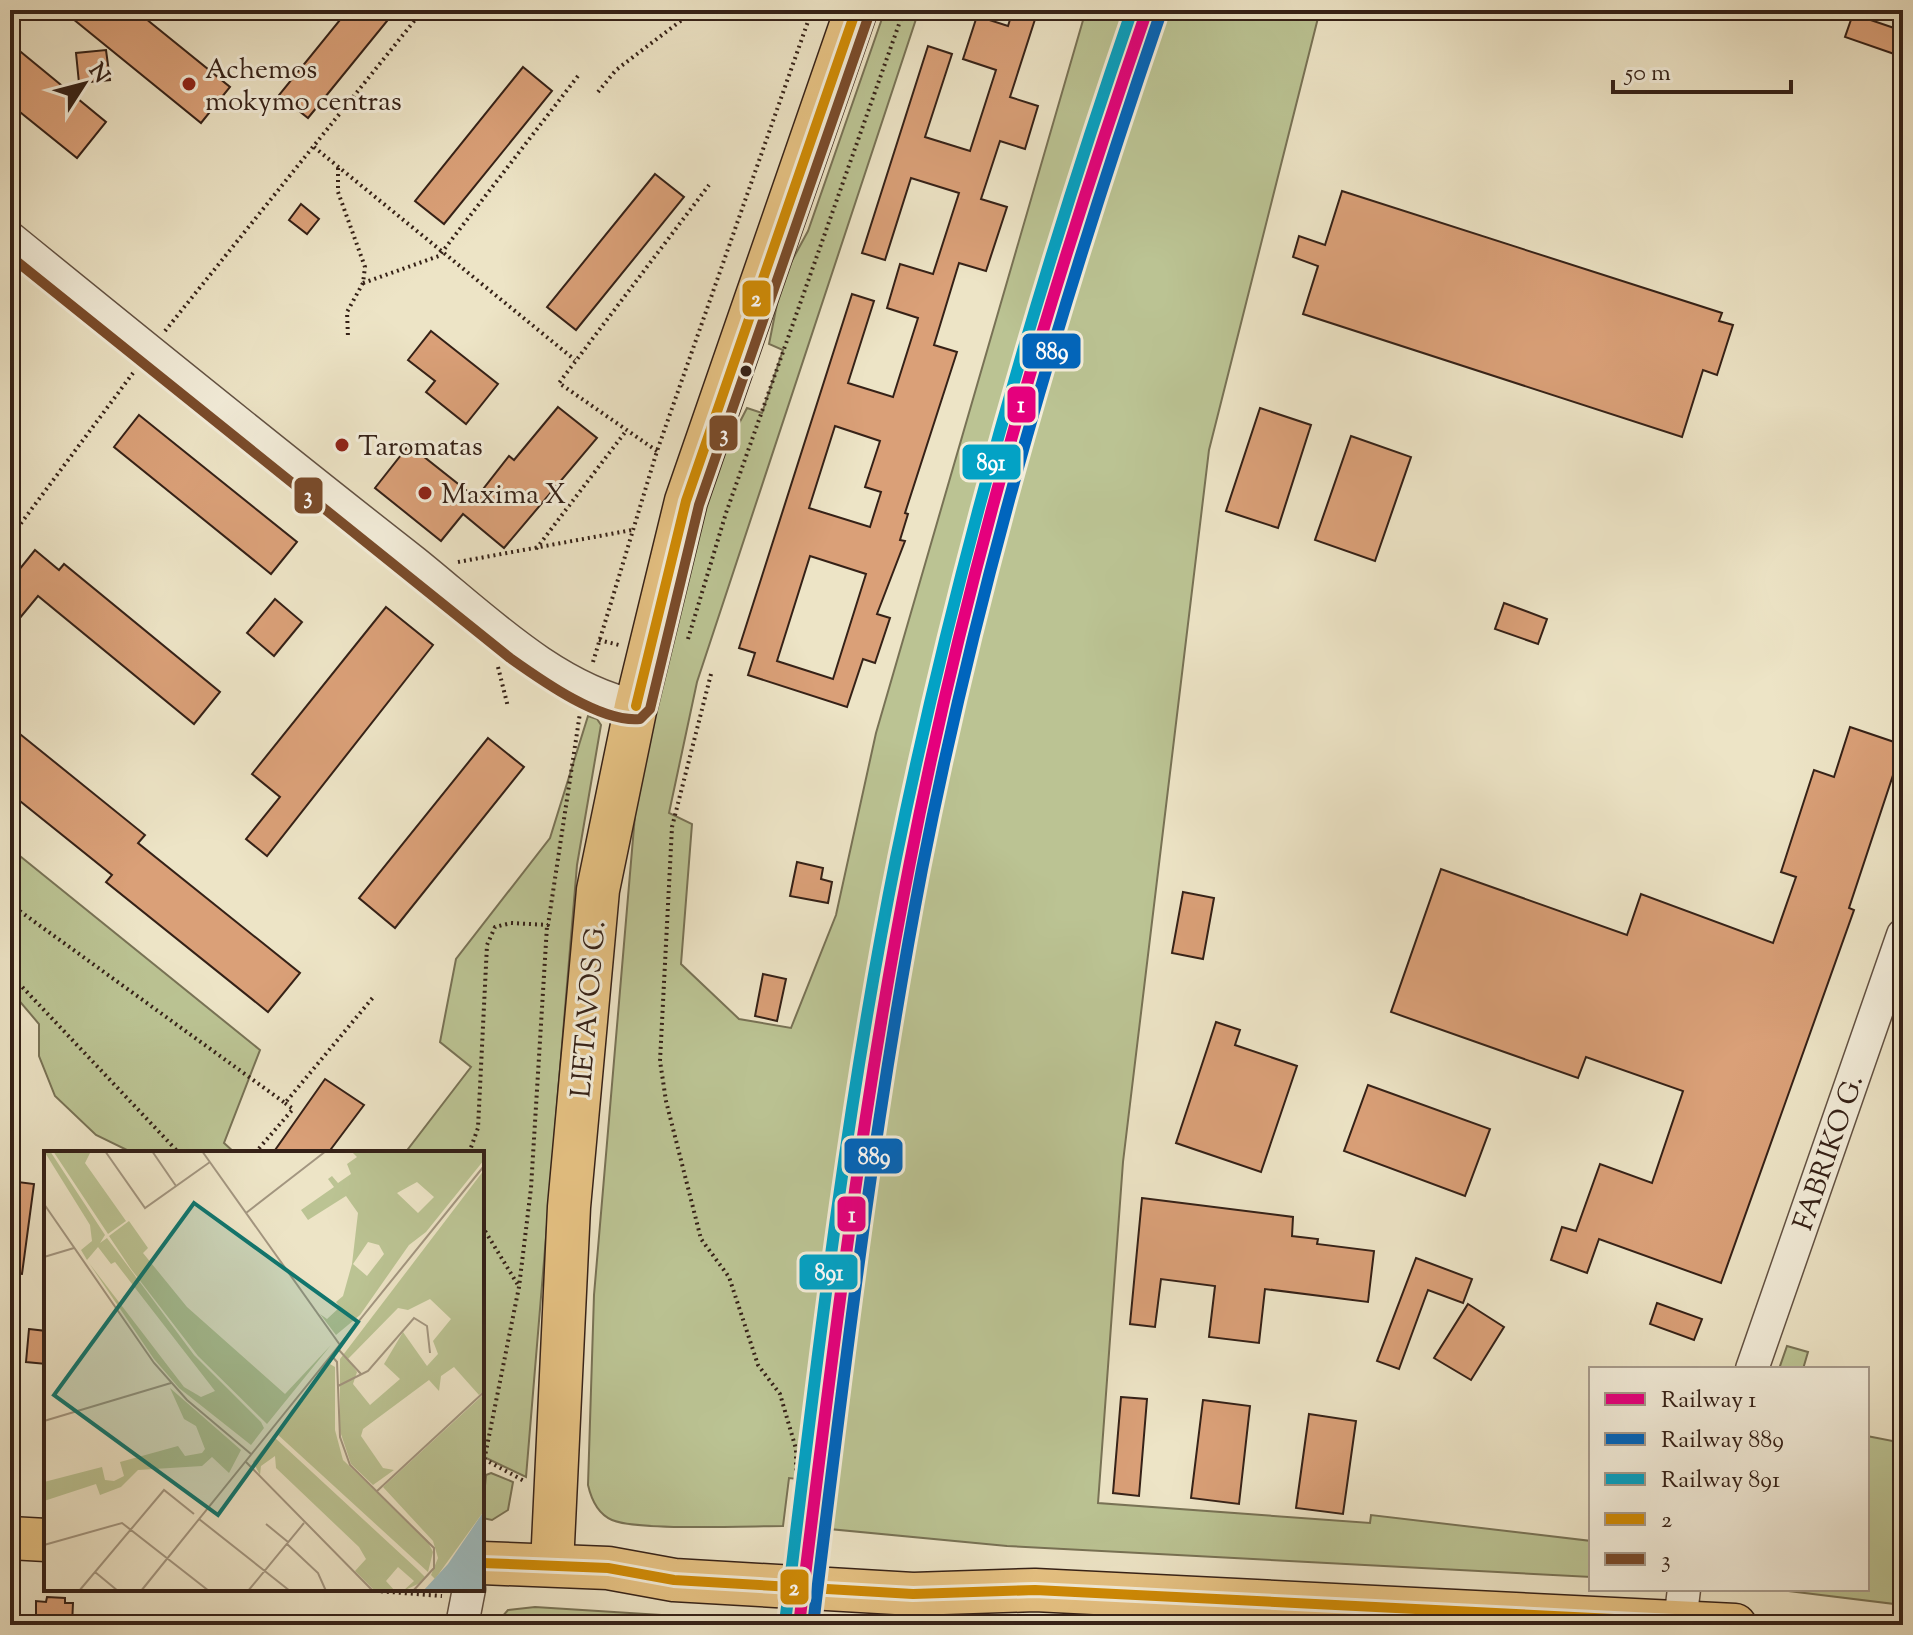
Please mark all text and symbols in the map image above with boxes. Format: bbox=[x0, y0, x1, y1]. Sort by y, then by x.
north arrow bbox=[44, 44, 124, 124]
scale bar bbox=[1613, 44, 1791, 94]
place label: Achemos mokymo centras bbox=[205, 51, 402, 123]
text: N bbox=[80, 57, 116, 91]
text: 50 m bbox=[1623, 57, 1671, 91]
marker: Achemos mokymo centras bbox=[180, 75, 198, 93]
line badge: 2 bbox=[741, 279, 772, 318]
text: 2 bbox=[751, 285, 762, 317]
line badge: 889 bbox=[1021, 332, 1082, 370]
text: 889 bbox=[1036, 338, 1069, 370]
unlabelled marker bbox=[738, 363, 754, 379]
line badge: 1 bbox=[1006, 385, 1037, 424]
text: 1 bbox=[1017, 391, 1025, 423]
line badge: 3 bbox=[708, 414, 739, 452]
text: 3 bbox=[720, 420, 729, 452]
place label: Taromatas bbox=[358, 428, 483, 468]
marker: Taromatas bbox=[333, 436, 351, 454]
line badge: 891 bbox=[961, 443, 1022, 481]
text: 891 bbox=[976, 449, 1006, 481]
line badge: 3 bbox=[293, 476, 324, 515]
place label: Maxima X bbox=[441, 476, 566, 516]
text: 3 bbox=[304, 482, 313, 514]
marker: Maxima X bbox=[416, 484, 434, 502]
street label: LIETAVOS G. bbox=[562, 919, 618, 1099]
street label: FABRIKO G. bbox=[1784, 1070, 1875, 1236]
line badge: 889 bbox=[843, 1137, 904, 1175]
text: 889 bbox=[858, 1143, 891, 1175]
inset map bbox=[44, 1151, 484, 1591]
line badge: 1 bbox=[836, 1195, 867, 1233]
text: 1 bbox=[848, 1201, 856, 1233]
line badge: 891 bbox=[798, 1253, 859, 1291]
text: 891 bbox=[814, 1259, 844, 1291]
legend bbox=[1589, 1367, 1869, 1591]
text: Railway 1 bbox=[1661, 1384, 1756, 1418]
text: Railway 889 bbox=[1661, 1424, 1784, 1458]
text: Railway 891 bbox=[1661, 1464, 1780, 1498]
text: 2 bbox=[1661, 1504, 1672, 1538]
text: 3 bbox=[1661, 1544, 1671, 1578]
line badge: 2 bbox=[779, 1568, 810, 1606]
text: 2 bbox=[789, 1574, 800, 1606]

